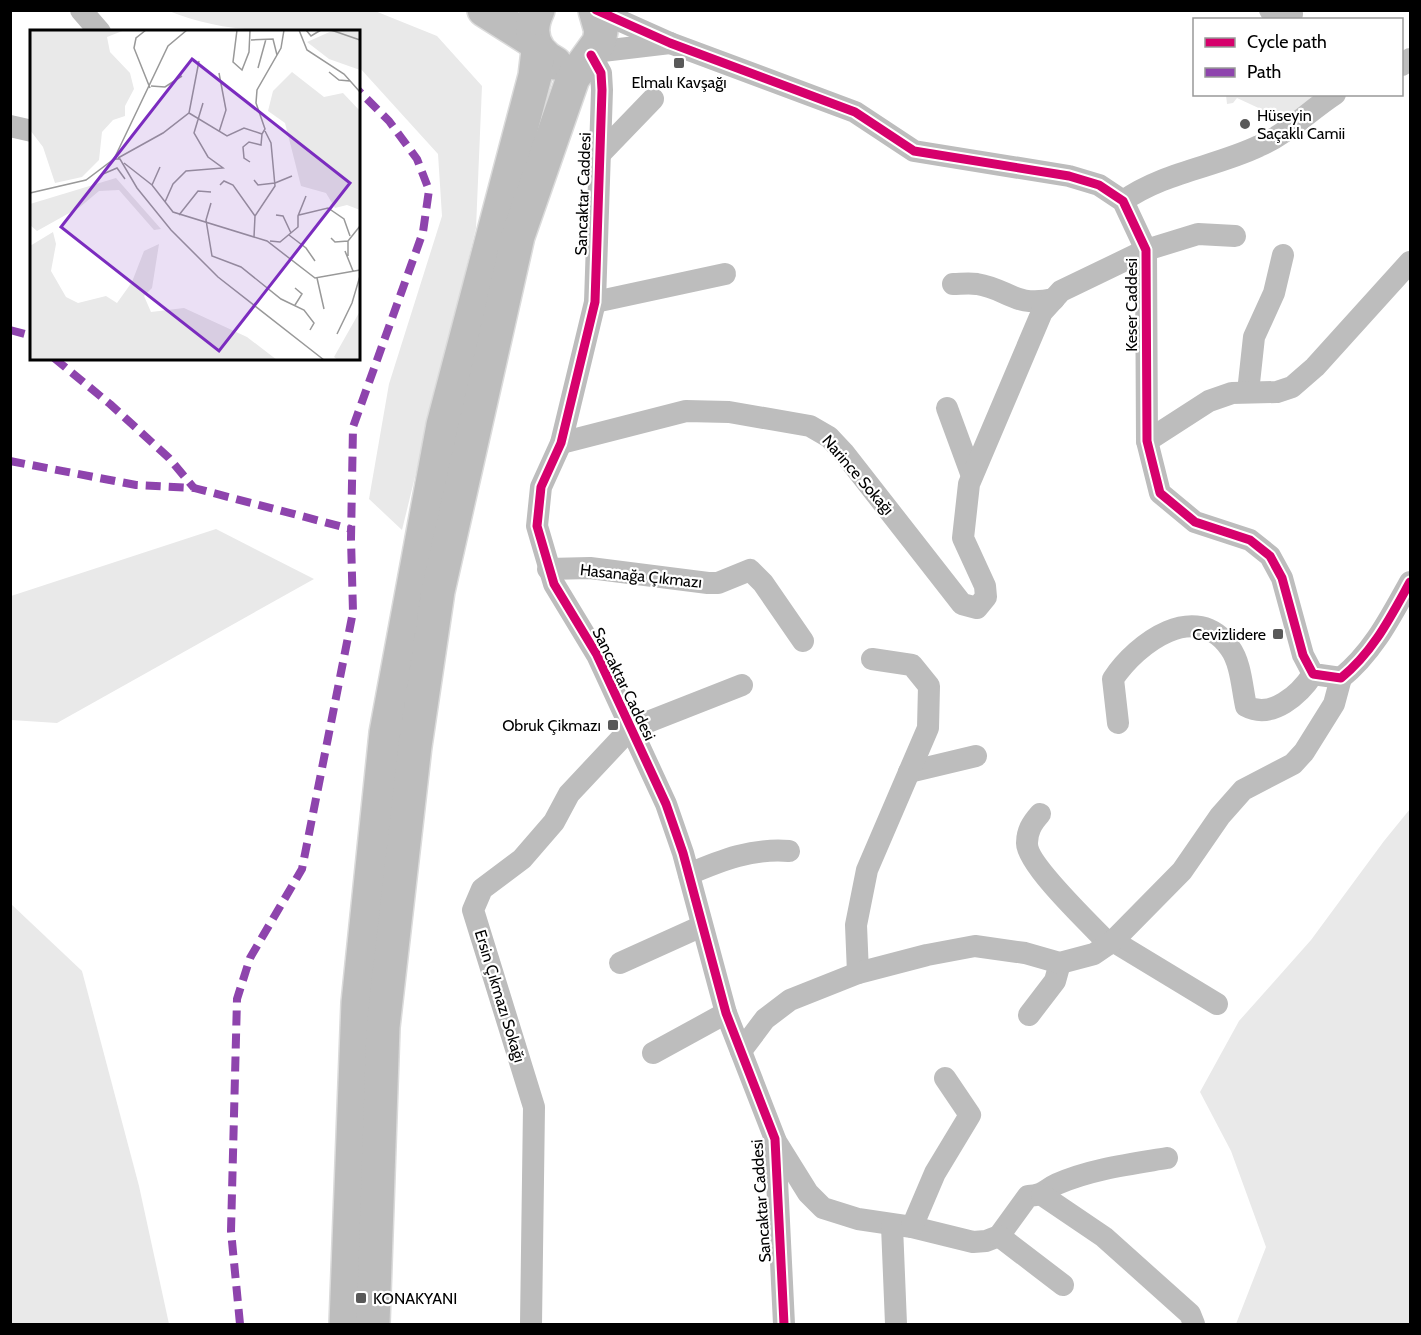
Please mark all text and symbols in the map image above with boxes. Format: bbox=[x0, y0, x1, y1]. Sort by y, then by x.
legend bbox=[1193, 18, 1403, 96]
inset map bbox=[30, 30, 360, 360]
text: Cycle path bbox=[1247, 31, 1327, 53]
marker: Elmalı Kavşağı bbox=[672, 56, 686, 70]
text: Path bbox=[1247, 61, 1281, 83]
place label: Elmalı Kavşağı bbox=[631, 73, 727, 92]
place label: Hüseyin Saçaklı Camii bbox=[1257, 106, 1345, 143]
marker: Hüseyin Saçaklı Camii bbox=[1238, 117, 1252, 131]
street label: Sancaktar Caddesi bbox=[571, 132, 595, 256]
street label: Keser Caddesi bbox=[1122, 258, 1141, 352]
street label: Narince Sokağı bbox=[818, 431, 898, 519]
street label: Hasanağa Çıkmazı bbox=[579, 560, 703, 592]
street label: Sancaktar Caddesi bbox=[588, 624, 660, 744]
place label: Cevizlidere bbox=[1192, 625, 1266, 644]
marker: Cevizlidere bbox=[1271, 627, 1285, 641]
place label: Obruk Çikmazı bbox=[502, 716, 601, 735]
marker: Obruk Çikmazı bbox=[606, 718, 620, 732]
street label: Ersin Çıkmazı Sokağı bbox=[471, 927, 529, 1065]
street label: Sancaktar Caddesi bbox=[747, 1139, 775, 1263]
place label: KONAKYANI bbox=[373, 1289, 457, 1308]
marker: KONAKYANI bbox=[354, 1291, 368, 1305]

